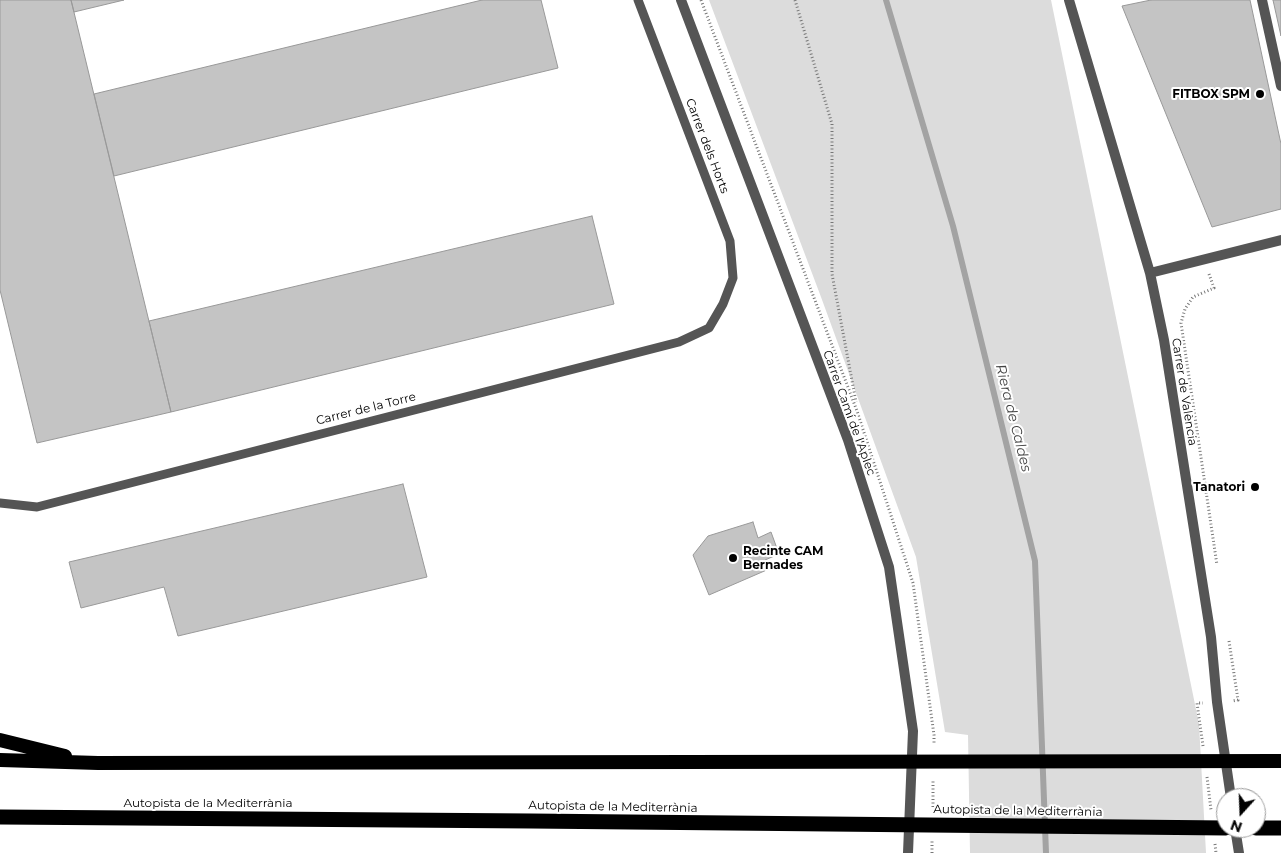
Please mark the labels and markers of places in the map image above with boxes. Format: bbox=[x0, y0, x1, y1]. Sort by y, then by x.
place label: FITBOX SPM bbox=[1172, 87, 1250, 101]
marker: FITBOX SPM bbox=[1254, 88, 1266, 100]
place label: Tanatori bbox=[1193, 480, 1245, 494]
marker: Tanatori bbox=[1249, 481, 1261, 493]
place label: Recinte CAM Bernades bbox=[743, 544, 824, 572]
marker: Recinte CAM Bernades bbox=[727, 552, 739, 564]

